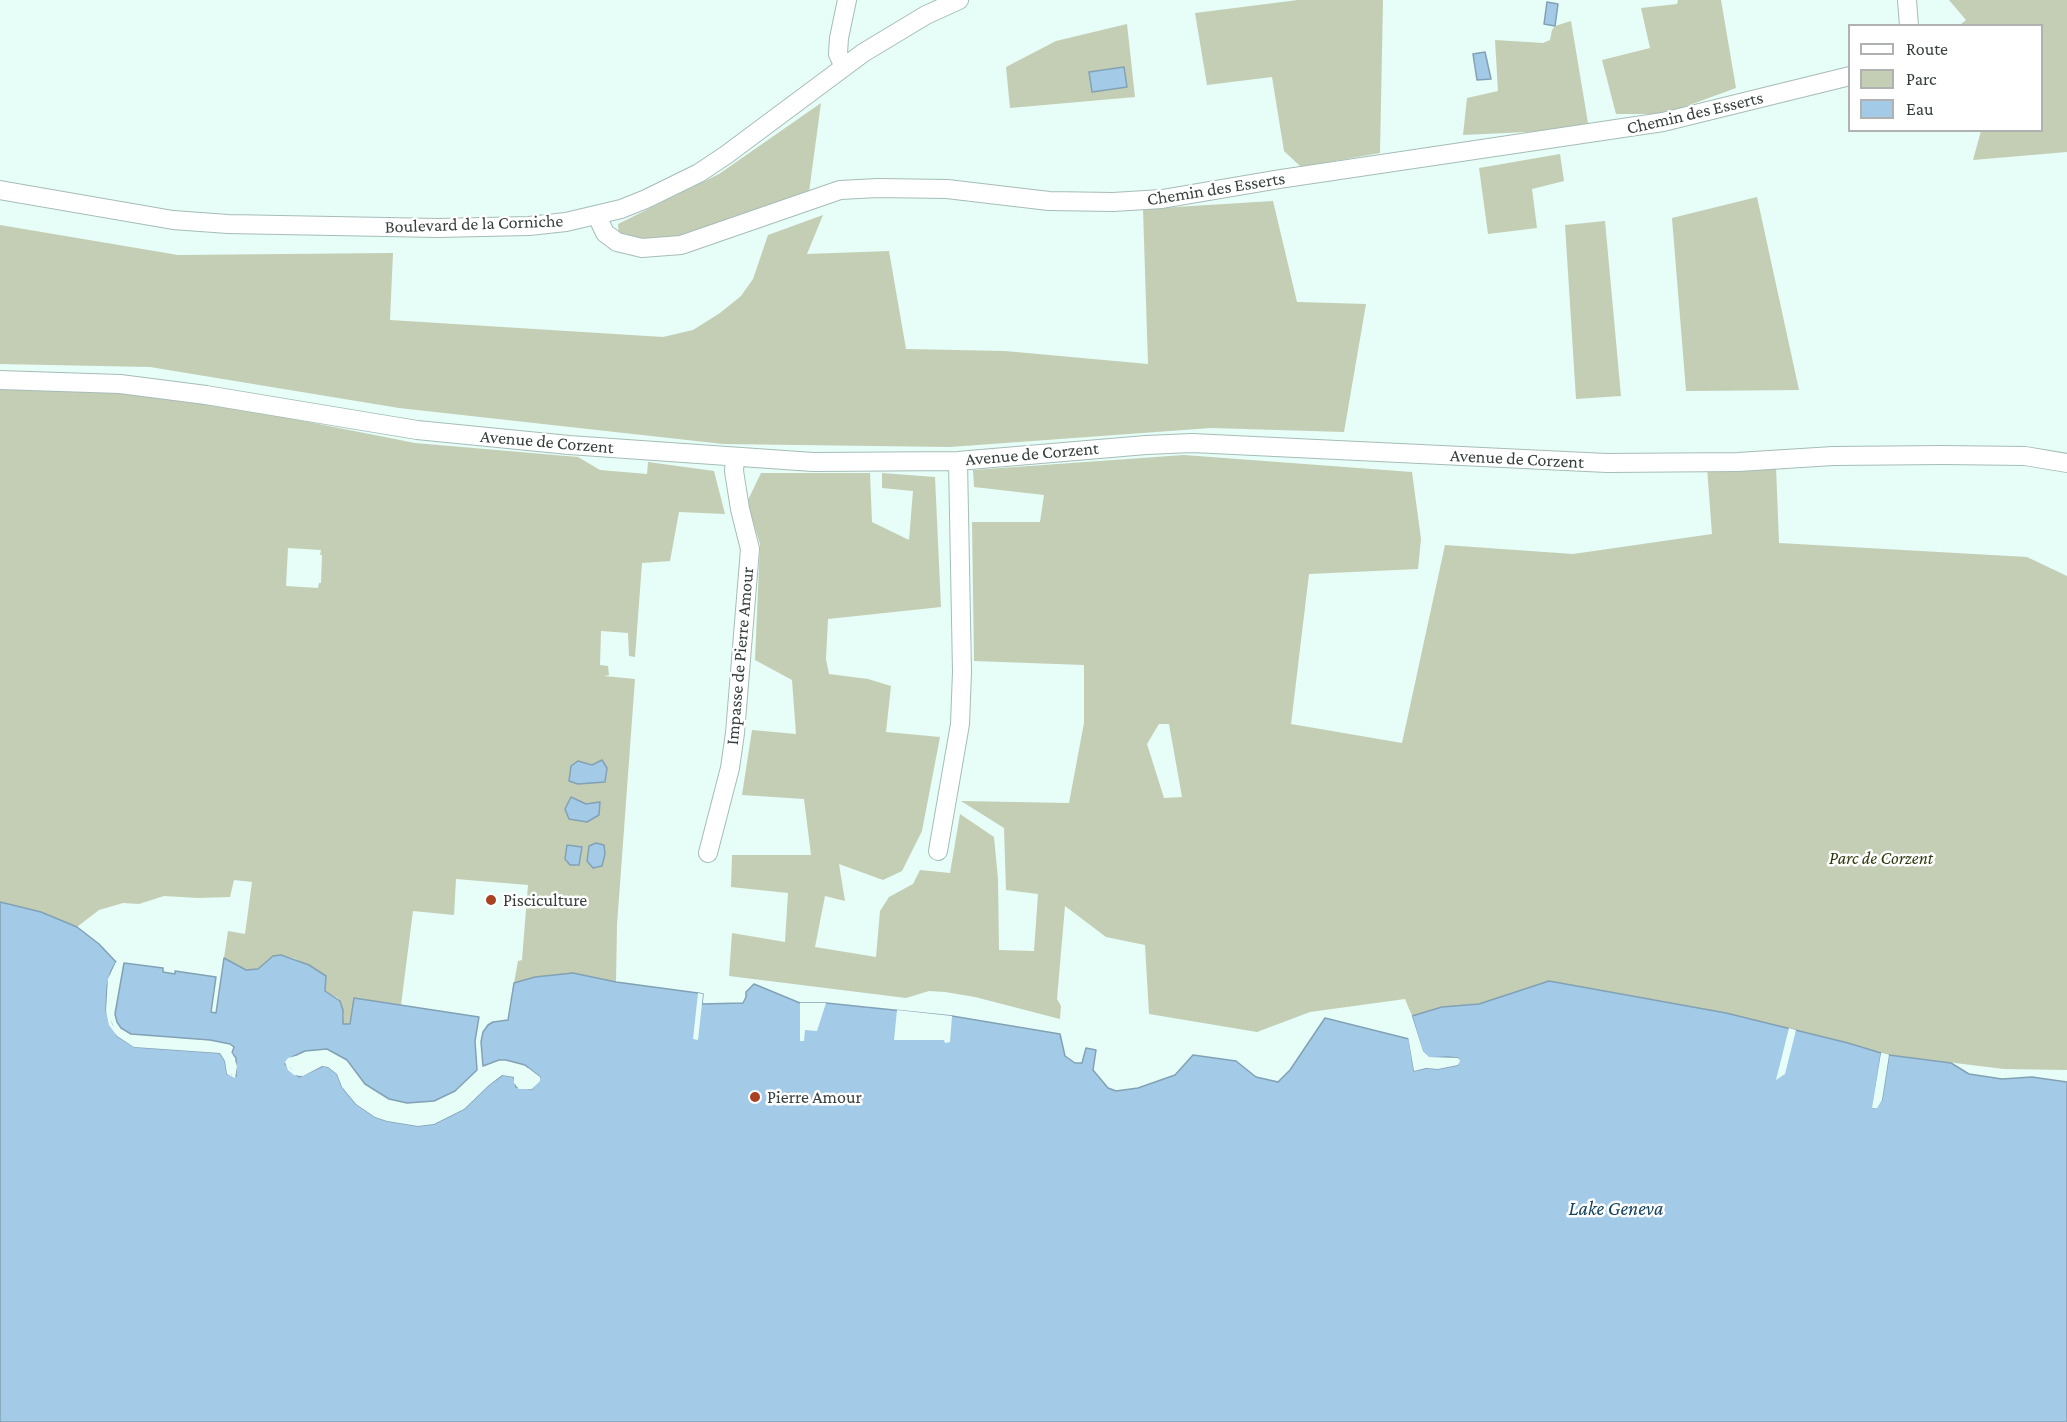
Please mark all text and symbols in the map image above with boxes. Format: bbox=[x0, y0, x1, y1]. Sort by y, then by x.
legend bbox=[1848, 24, 2043, 132]
text: Route bbox=[1906, 39, 1948, 59]
text: Parc bbox=[1906, 69, 1937, 89]
street label: Chemin des Esserts bbox=[1625, 87, 1765, 139]
text: Eau bbox=[1906, 99, 1934, 119]
street label: Chemin des Esserts bbox=[1146, 167, 1286, 211]
street label: Boulevard de la Corniche bbox=[384, 210, 564, 238]
street label: Avenue de Corzent bbox=[479, 425, 615, 459]
street label: Avenue de Corzent bbox=[964, 437, 1100, 471]
street label: Avenue de Corzent bbox=[1449, 445, 1585, 473]
street label: Impasse de Pierre Amour bbox=[721, 566, 759, 746]
park label: Parc de Corzent bbox=[1829, 847, 1933, 869]
place label: Pisciculture bbox=[503, 889, 587, 911]
marker: Pisciculture bbox=[484, 893, 498, 907]
place label: Pierre Amour bbox=[767, 1086, 862, 1108]
marker: Pierre Amour bbox=[748, 1090, 762, 1104]
water label: Lake Geneva bbox=[1568, 1197, 1664, 1221]

